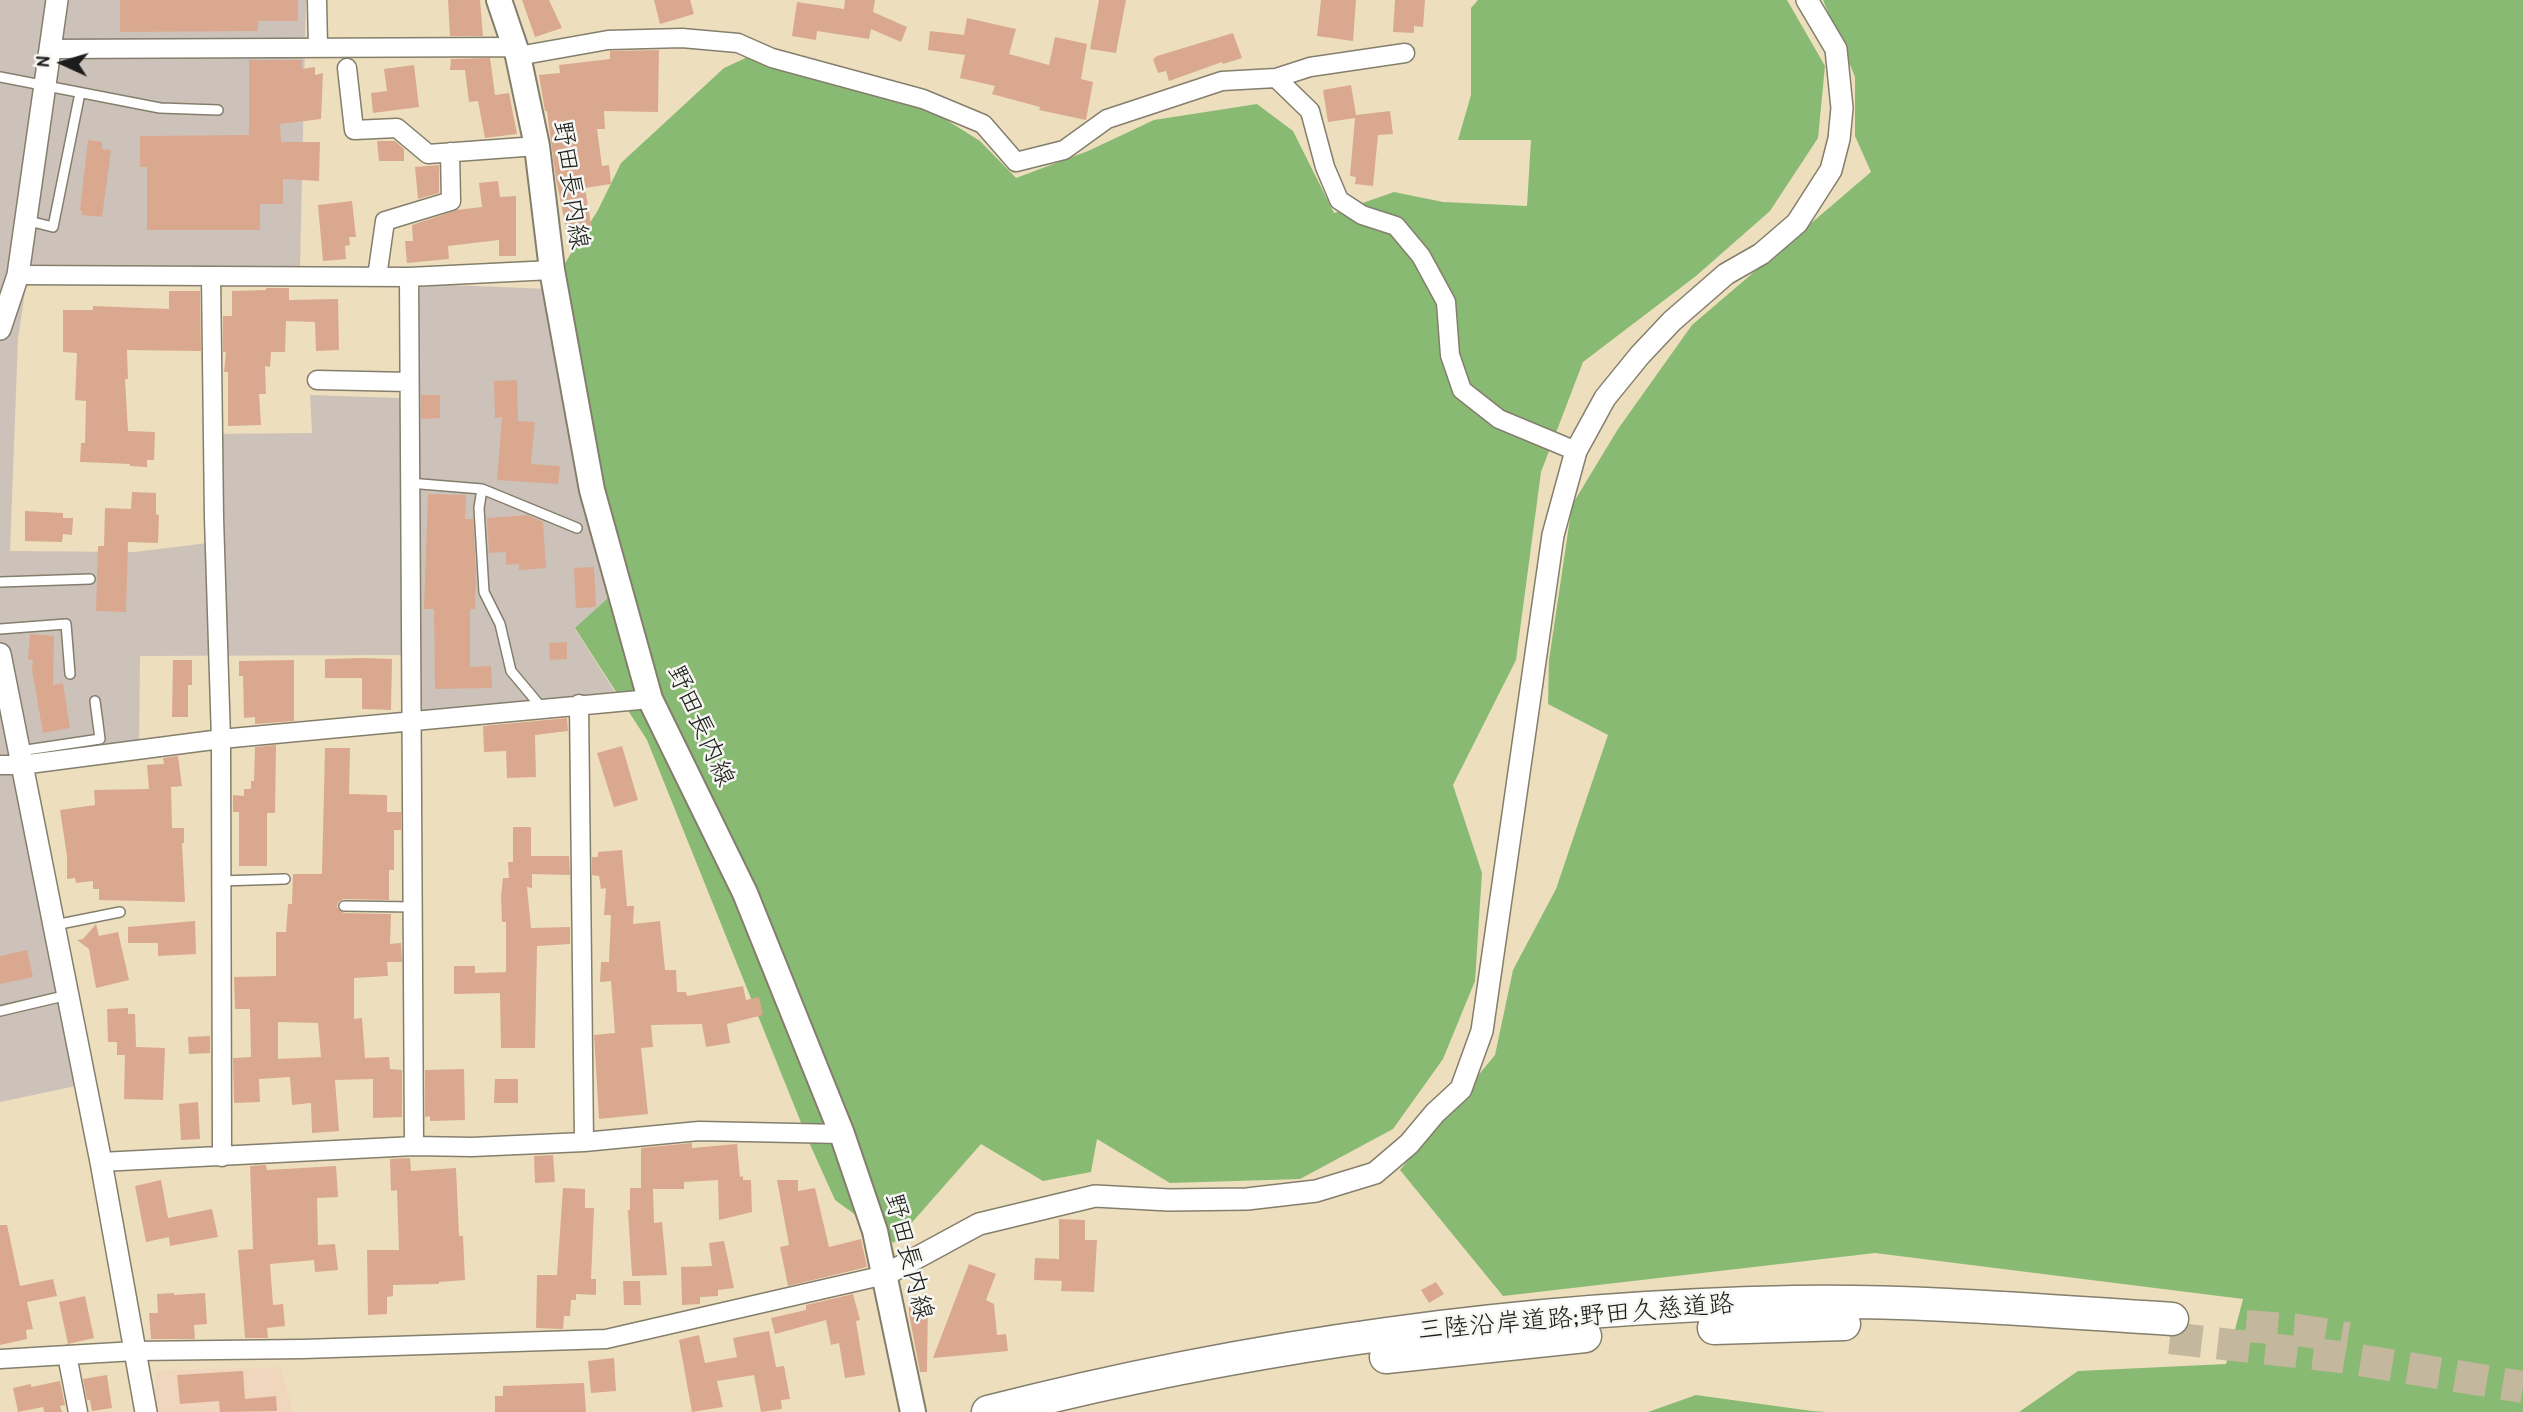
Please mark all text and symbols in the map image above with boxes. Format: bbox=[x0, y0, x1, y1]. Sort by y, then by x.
north arrow bbox=[28, 28, 98, 98]
text: N bbox=[29, 56, 55, 67]
street label: 野田長内線 bbox=[546, 118, 594, 252]
street label: 野田長内線 bbox=[659, 660, 741, 792]
street label: 野田長内線 bbox=[877, 1190, 939, 1324]
street label: 三陸沿岸道路;野田久慈道路 bbox=[1416, 1289, 1736, 1347]

